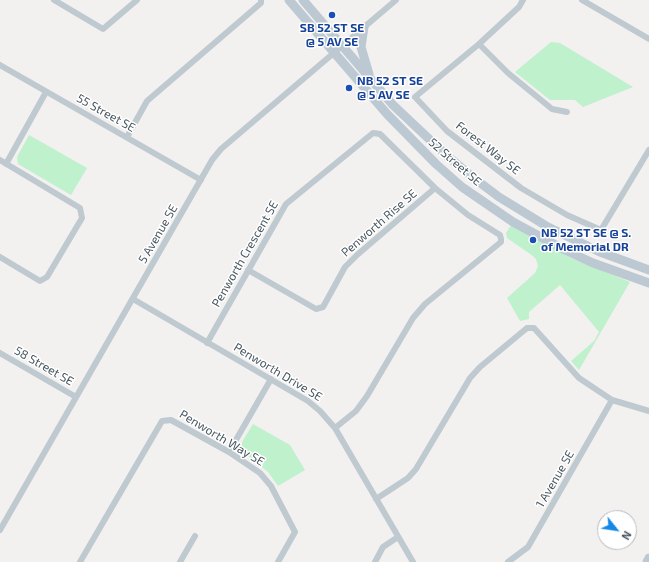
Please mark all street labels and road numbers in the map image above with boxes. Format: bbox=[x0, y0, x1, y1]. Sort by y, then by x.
street label: 55 Street SE bbox=[74, 91, 138, 135]
street label: Forest Way SE bbox=[453, 118, 523, 178]
street label: 52 Street SE bbox=[426, 135, 484, 189]
street label: Penworth Rise SE bbox=[338, 186, 420, 260]
street label: Penworth Crescent SE bbox=[209, 198, 281, 310]
street label: 5 Avenue SE bbox=[135, 202, 181, 266]
street label: Penworth Drive SE bbox=[231, 340, 325, 404]
street label: 58 Street SE bbox=[12, 343, 76, 389]
street label: Penworth Way SE bbox=[177, 407, 267, 469]
street label: 1 Avenue SE bbox=[533, 448, 577, 510]

